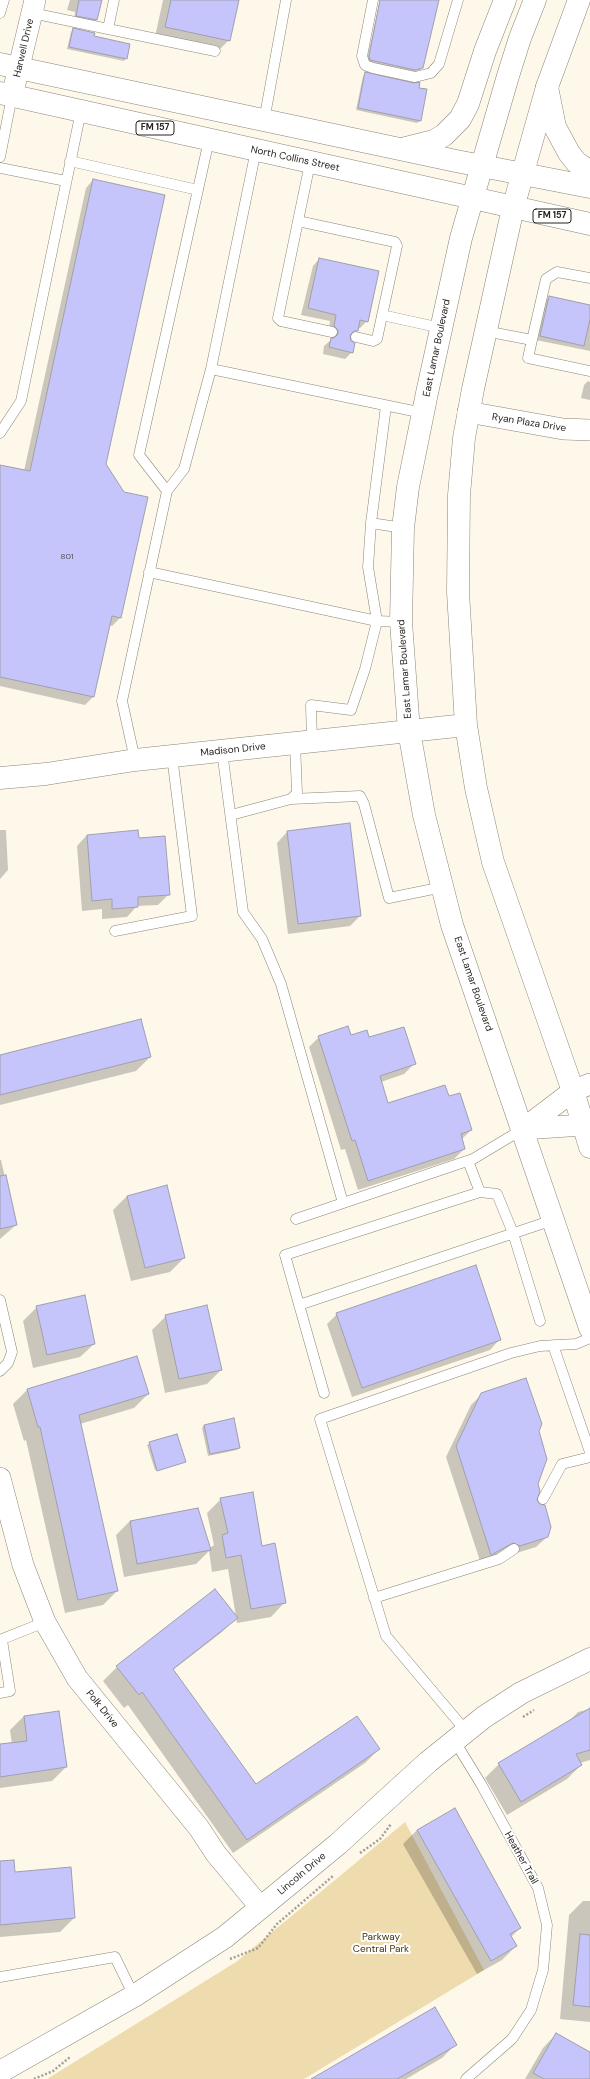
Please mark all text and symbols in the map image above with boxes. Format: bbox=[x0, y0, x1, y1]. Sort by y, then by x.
street label: Harwell Drive bbox=[11, 17, 37, 79]
road number: FM 157 bbox=[136, 121, 174, 135]
street label: North Collins Street bbox=[249, 144, 341, 174]
road number: FM 157 bbox=[533, 209, 571, 223]
street label: East Lamar Boulevard bbox=[421, 298, 453, 398]
street label: Ryan Plaza Drive bbox=[491, 411, 567, 435]
house number: 801 bbox=[61, 552, 73, 562]
street label: East Lamar Boulevard bbox=[396, 619, 414, 719]
street label: Madison Drive bbox=[200, 741, 266, 759]
street label: East Lamar Boulevard bbox=[451, 935, 495, 1033]
street label: Polk Drive bbox=[83, 1688, 121, 1730]
street label: Heather Trail bbox=[502, 1830, 540, 1886]
street label: Lincoln Drive bbox=[275, 1850, 329, 1898]
park label: Parkway Central Park bbox=[353, 1931, 409, 1954]

